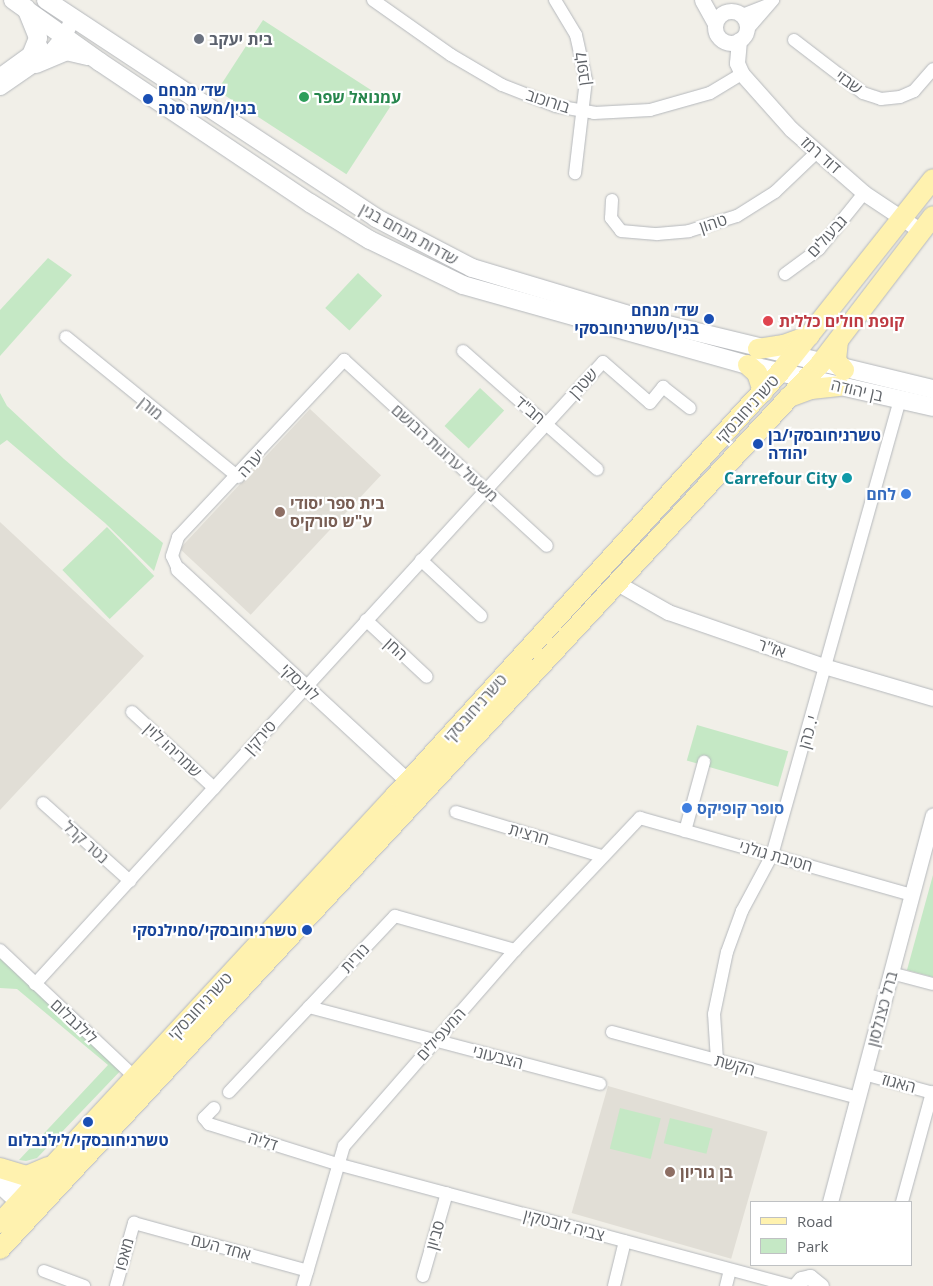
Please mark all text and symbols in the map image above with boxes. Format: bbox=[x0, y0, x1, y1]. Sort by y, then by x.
place label: בית יעקב bbox=[209, 29, 272, 49]
marker: בית יעקב bbox=[193, 33, 205, 45]
street label: לופבן bbox=[570, 51, 594, 87]
street label: שבזי bbox=[832, 66, 866, 98]
place label: שד׳ מנחם בגין/משה סנה bbox=[158, 80, 256, 118]
street label: בורוכוב bbox=[524, 85, 572, 117]
place label: עמנואל שפר bbox=[314, 87, 401, 107]
marker: עמנואל שפר bbox=[298, 91, 310, 103]
marker: שד׳ מנחם בגין/משה סנה bbox=[142, 93, 154, 105]
street label: דוד רמז bbox=[797, 132, 845, 178]
street label: שדרות מנחם בגין bbox=[356, 199, 462, 269]
street label: טהון bbox=[697, 210, 729, 236]
street label: גבעולים bbox=[803, 211, 851, 261]
place label: שד׳ מנחם בגין/טשרניחובסקי bbox=[574, 300, 699, 338]
place label: קופת חולים כללית bbox=[779, 311, 904, 331]
marker: שד׳ מנחם בגין/טשרניחובסקי bbox=[703, 313, 715, 325]
marker: קופת חולים כללית bbox=[761, 314, 775, 328]
street label: שטרן bbox=[565, 364, 601, 402]
street label: טשרניחובסקי bbox=[711, 371, 783, 447]
street label: בן יהודה bbox=[829, 375, 885, 405]
street label: מורן bbox=[135, 392, 167, 424]
street label: חב"ד bbox=[511, 392, 549, 428]
street label: משעול ערוגות הבושם bbox=[388, 400, 502, 506]
place label: טשרניחובסקי/בן יהודה bbox=[768, 425, 881, 463]
marker: טשרניחובסקי/בן יהודה bbox=[752, 438, 764, 450]
street label: יערה bbox=[233, 445, 269, 481]
place label: Carrefour City bbox=[724, 468, 837, 488]
marker: Carrefour City bbox=[841, 472, 853, 484]
place label: לחם bbox=[866, 484, 896, 504]
marker: לחם bbox=[900, 488, 912, 500]
place label: בית ספר יסודי ע"ש סורקיס bbox=[290, 493, 384, 531]
marker: בית ספר יסודי ע"ש סורקיס bbox=[274, 506, 286, 518]
street label: החן bbox=[381, 634, 411, 664]
street label: אז"ר bbox=[756, 634, 788, 662]
street label: לוינסקי bbox=[277, 659, 323, 705]
street label: טשרניחובסקי bbox=[439, 670, 511, 746]
street label: י. כהן bbox=[794, 713, 822, 751]
street label: סירקין bbox=[240, 716, 280, 758]
street label: שמריהו לוין bbox=[141, 719, 205, 781]
place label: סופר קופיקס bbox=[697, 798, 784, 818]
marker: סופר קופיקס bbox=[681, 802, 693, 814]
street label: נטר קרל bbox=[59, 817, 113, 867]
street label: חרצית bbox=[507, 819, 551, 849]
street label: חטיבת גולני bbox=[737, 836, 815, 876]
place label: טשרניחובסקי/סמילנסקי bbox=[132, 920, 297, 940]
marker: טשרניחובסקי/סמילנסקי bbox=[301, 924, 313, 936]
street label: נורית bbox=[337, 939, 373, 977]
street label: טשרניחובסקי bbox=[164, 968, 236, 1044]
street label: ברל כצנלסון bbox=[863, 969, 901, 1049]
street label: לילנבלום bbox=[47, 995, 101, 1047]
street label: המעפילים bbox=[412, 1004, 470, 1064]
street label: הצבעוני bbox=[471, 1041, 525, 1073]
street label: הקשת bbox=[713, 1050, 757, 1080]
street label: האגוז bbox=[880, 1069, 918, 1097]
marker: טשרניחובסקי/לילנבלום bbox=[82, 1116, 94, 1128]
street label: דליה bbox=[246, 1127, 280, 1155]
place label: טשרניחובסקי/לילנבלום bbox=[7, 1130, 169, 1150]
place label: בן גוריון bbox=[680, 1162, 733, 1182]
marker: בן גוריון bbox=[664, 1166, 676, 1178]
legend bbox=[750, 1201, 913, 1266]
street label: צביה לובטקין bbox=[521, 1205, 607, 1245]
text: Road bbox=[797, 1211, 833, 1231]
street label: סביון bbox=[422, 1218, 448, 1252]
street label: אחד העם bbox=[189, 1230, 253, 1264]
street label: מאפו bbox=[110, 1236, 138, 1272]
text: Park bbox=[797, 1236, 828, 1256]

